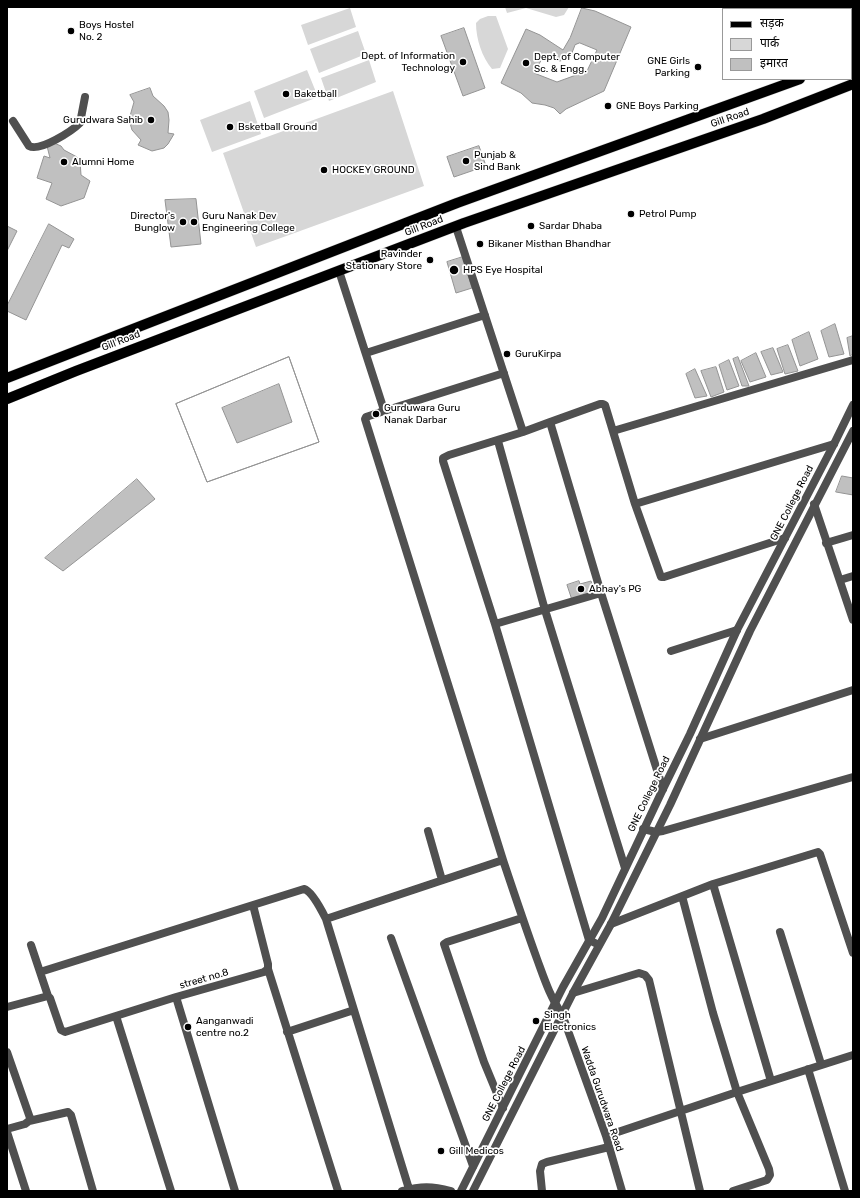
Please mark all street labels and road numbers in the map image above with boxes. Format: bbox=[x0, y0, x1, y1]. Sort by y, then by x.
street label: Gill Road bbox=[709, 106, 751, 130]
street label: Gill Road bbox=[403, 213, 445, 239]
street label: Gill Road bbox=[100, 328, 142, 354]
street label: GNE College Road bbox=[768, 463, 816, 543]
street label: GNE College Road bbox=[625, 754, 673, 834]
street label: street no.8 bbox=[178, 966, 230, 992]
street label: GNE College Road bbox=[480, 1044, 528, 1124]
street label: Wadda Gurudwara Road bbox=[578, 1045, 626, 1153]

